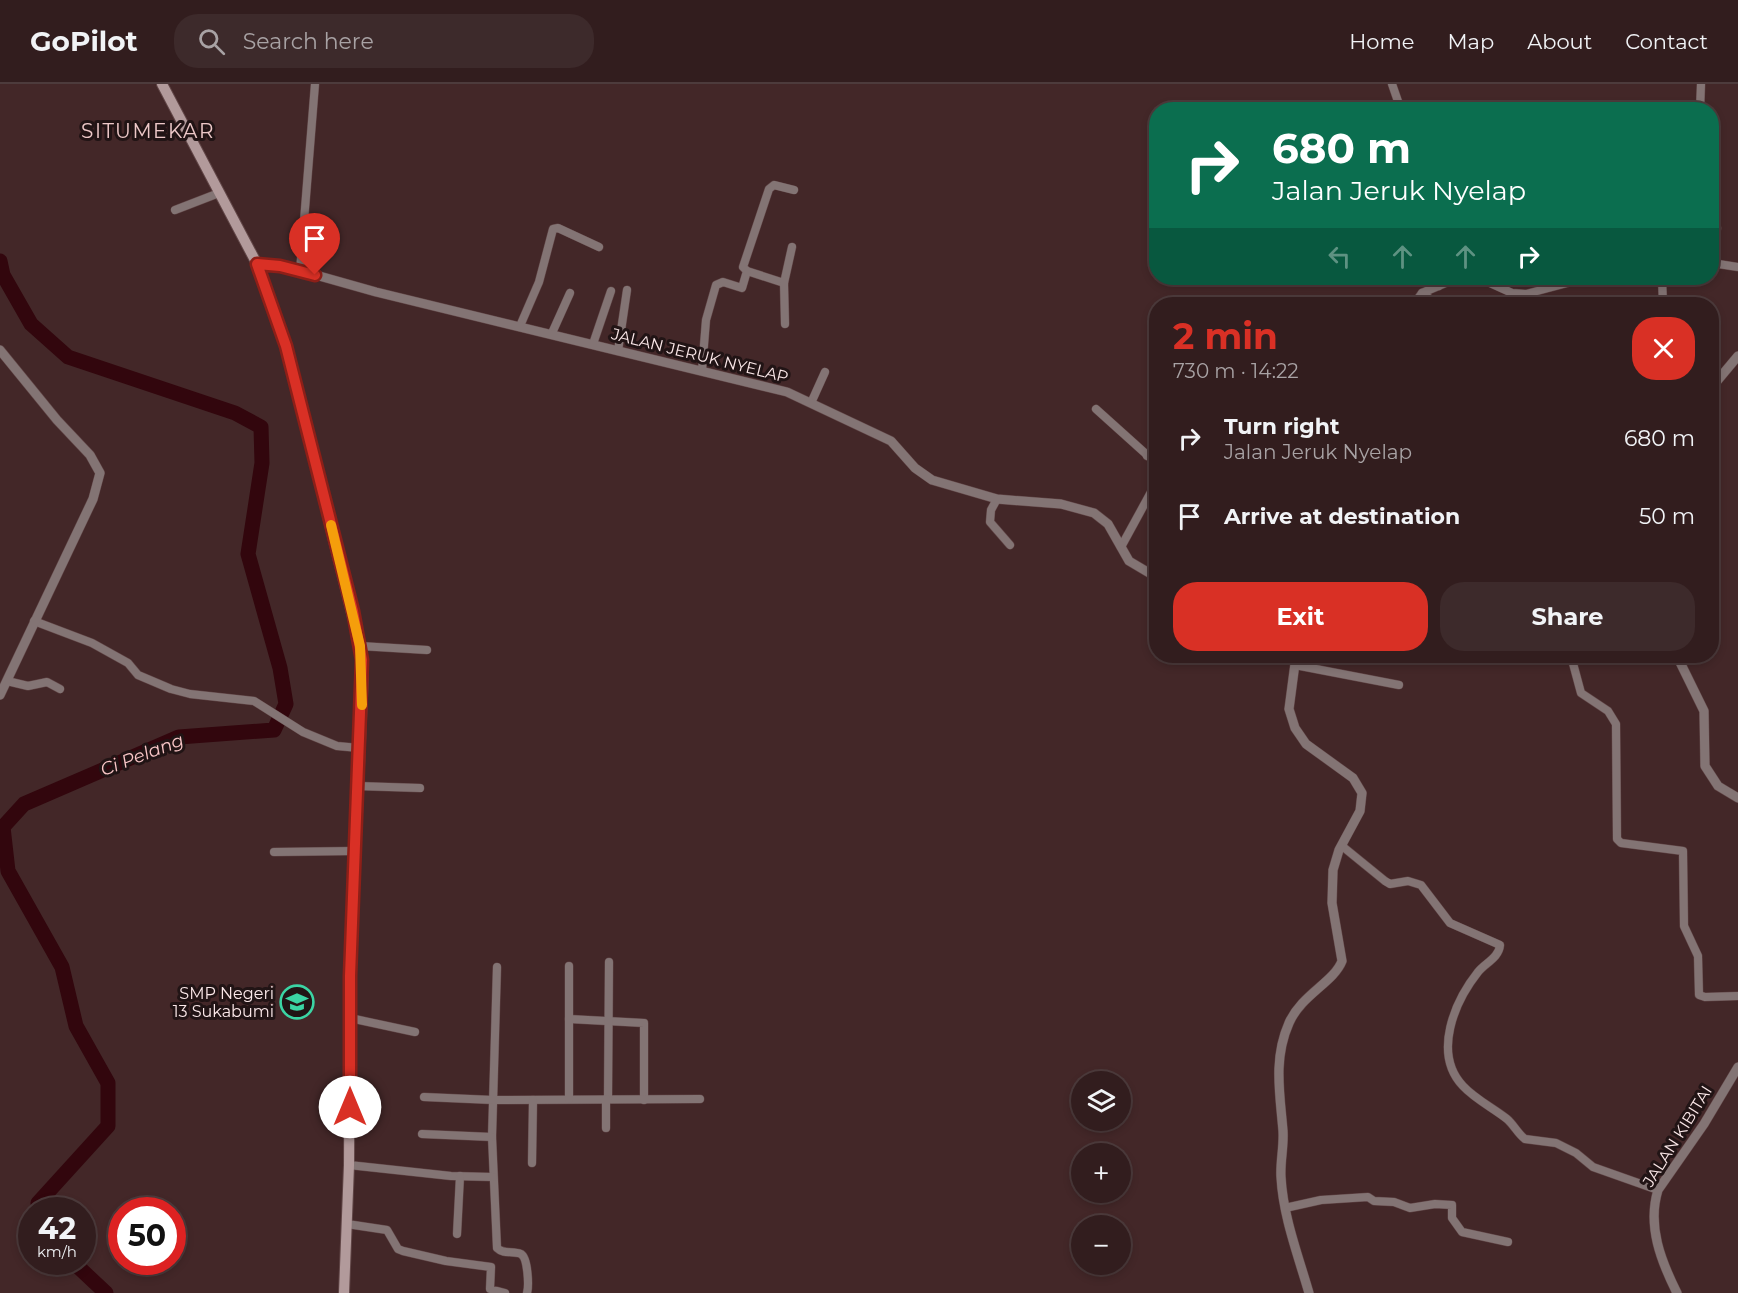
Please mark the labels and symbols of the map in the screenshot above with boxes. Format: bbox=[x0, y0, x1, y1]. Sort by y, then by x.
district label: SITUMEKAR bbox=[81, 119, 215, 143]
pin bbox=[289, 213, 340, 275]
street label: JALAN JERUK NYELAP bbox=[608, 324, 790, 387]
water label: Ci Pelang bbox=[97, 729, 187, 781]
place label: SMP Negeri 13 Sukabumi bbox=[173, 984, 274, 1021]
school or university icon: SMP Negeri 13 Sukabumi bbox=[279, 984, 315, 1020]
position arrow bbox=[318, 1075, 382, 1139]
street label: JALAN KIBITAI bbox=[1638, 1082, 1716, 1191]
speed limit sign: 50 bbox=[108, 1197, 186, 1275]

